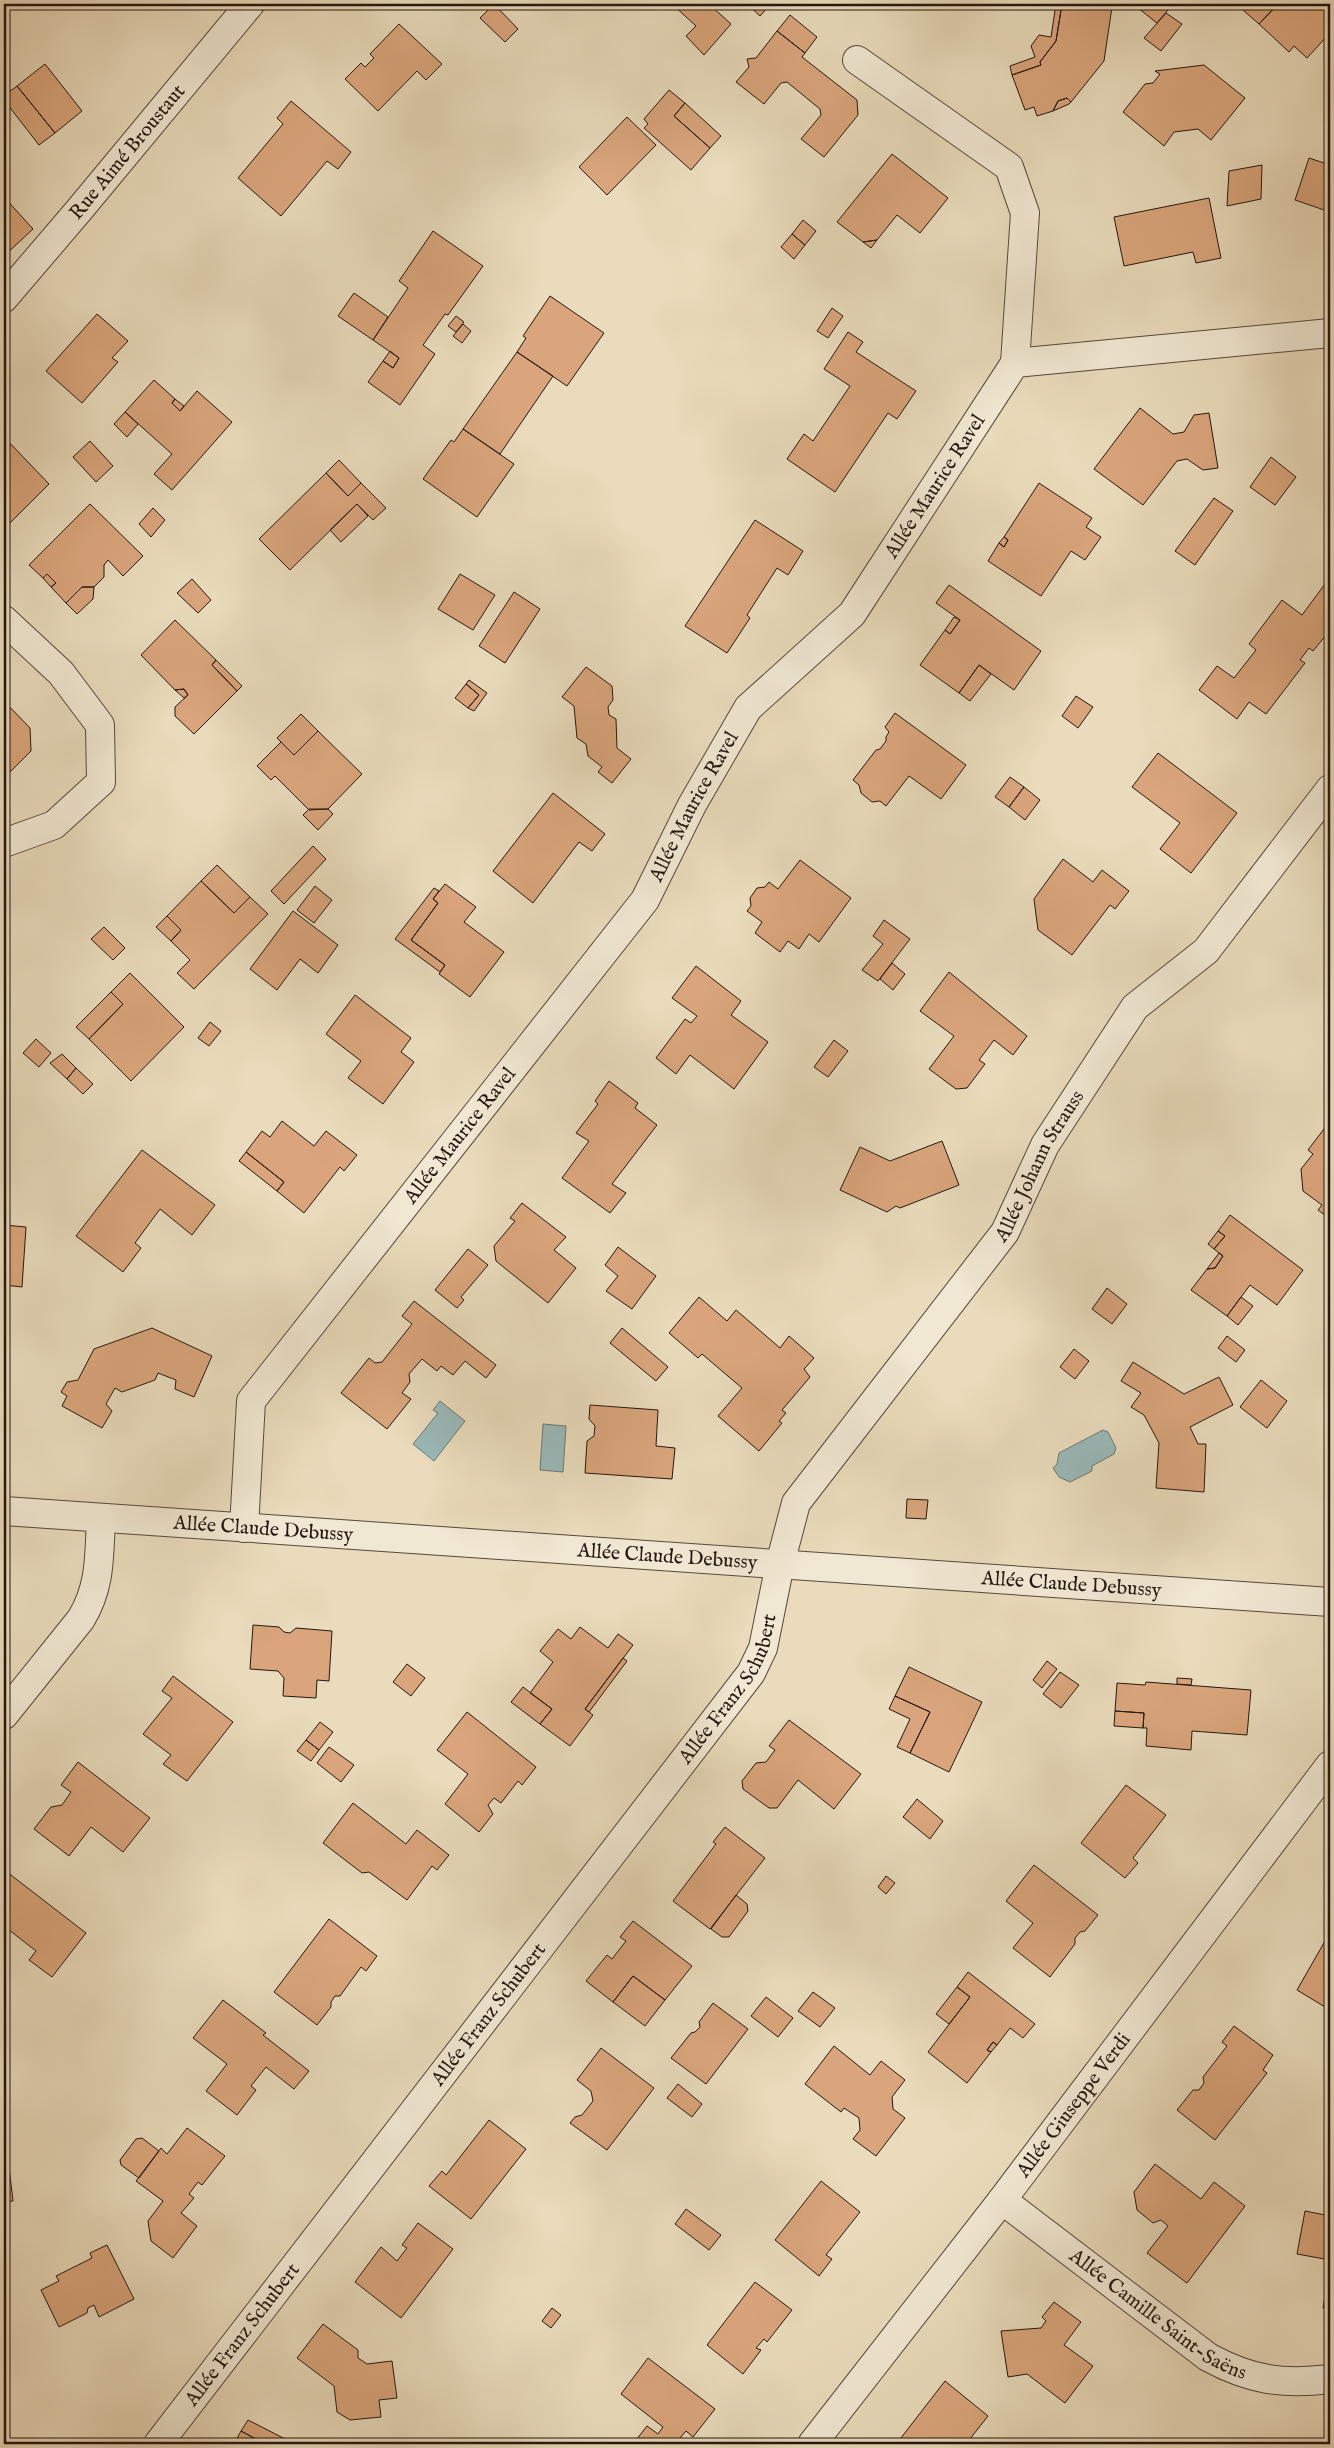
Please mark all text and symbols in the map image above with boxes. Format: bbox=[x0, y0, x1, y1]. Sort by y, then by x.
street label: Rue Aimé Broustaut bbox=[64, 79, 191, 225]
street label: Allée Maurice Ravel bbox=[878, 409, 991, 564]
street label: Allée Maurice Ravel bbox=[643, 727, 744, 887]
street label: Allée Maurice Ravel bbox=[398, 1062, 522, 1210]
street label: Allée Johann Strauss bbox=[989, 1086, 1090, 1248]
street label: Allée Claude Debussy bbox=[172, 1510, 354, 1547]
street label: Allée Claude Debussy bbox=[576, 1538, 758, 1575]
street label: Allée Claude Debussy bbox=[980, 1566, 1162, 1603]
street label: Allée Franz Schubert bbox=[672, 1612, 782, 1770]
street label: Allée Franz Schubert bbox=[425, 1938, 551, 2092]
street label: Allée Giuseppe Verdi bbox=[1010, 2028, 1136, 2183]
street label: Allée Camille Saint-Saëns bbox=[1064, 2243, 1250, 2385]
street label: Allée Franz Schubert bbox=[179, 2258, 305, 2412]

